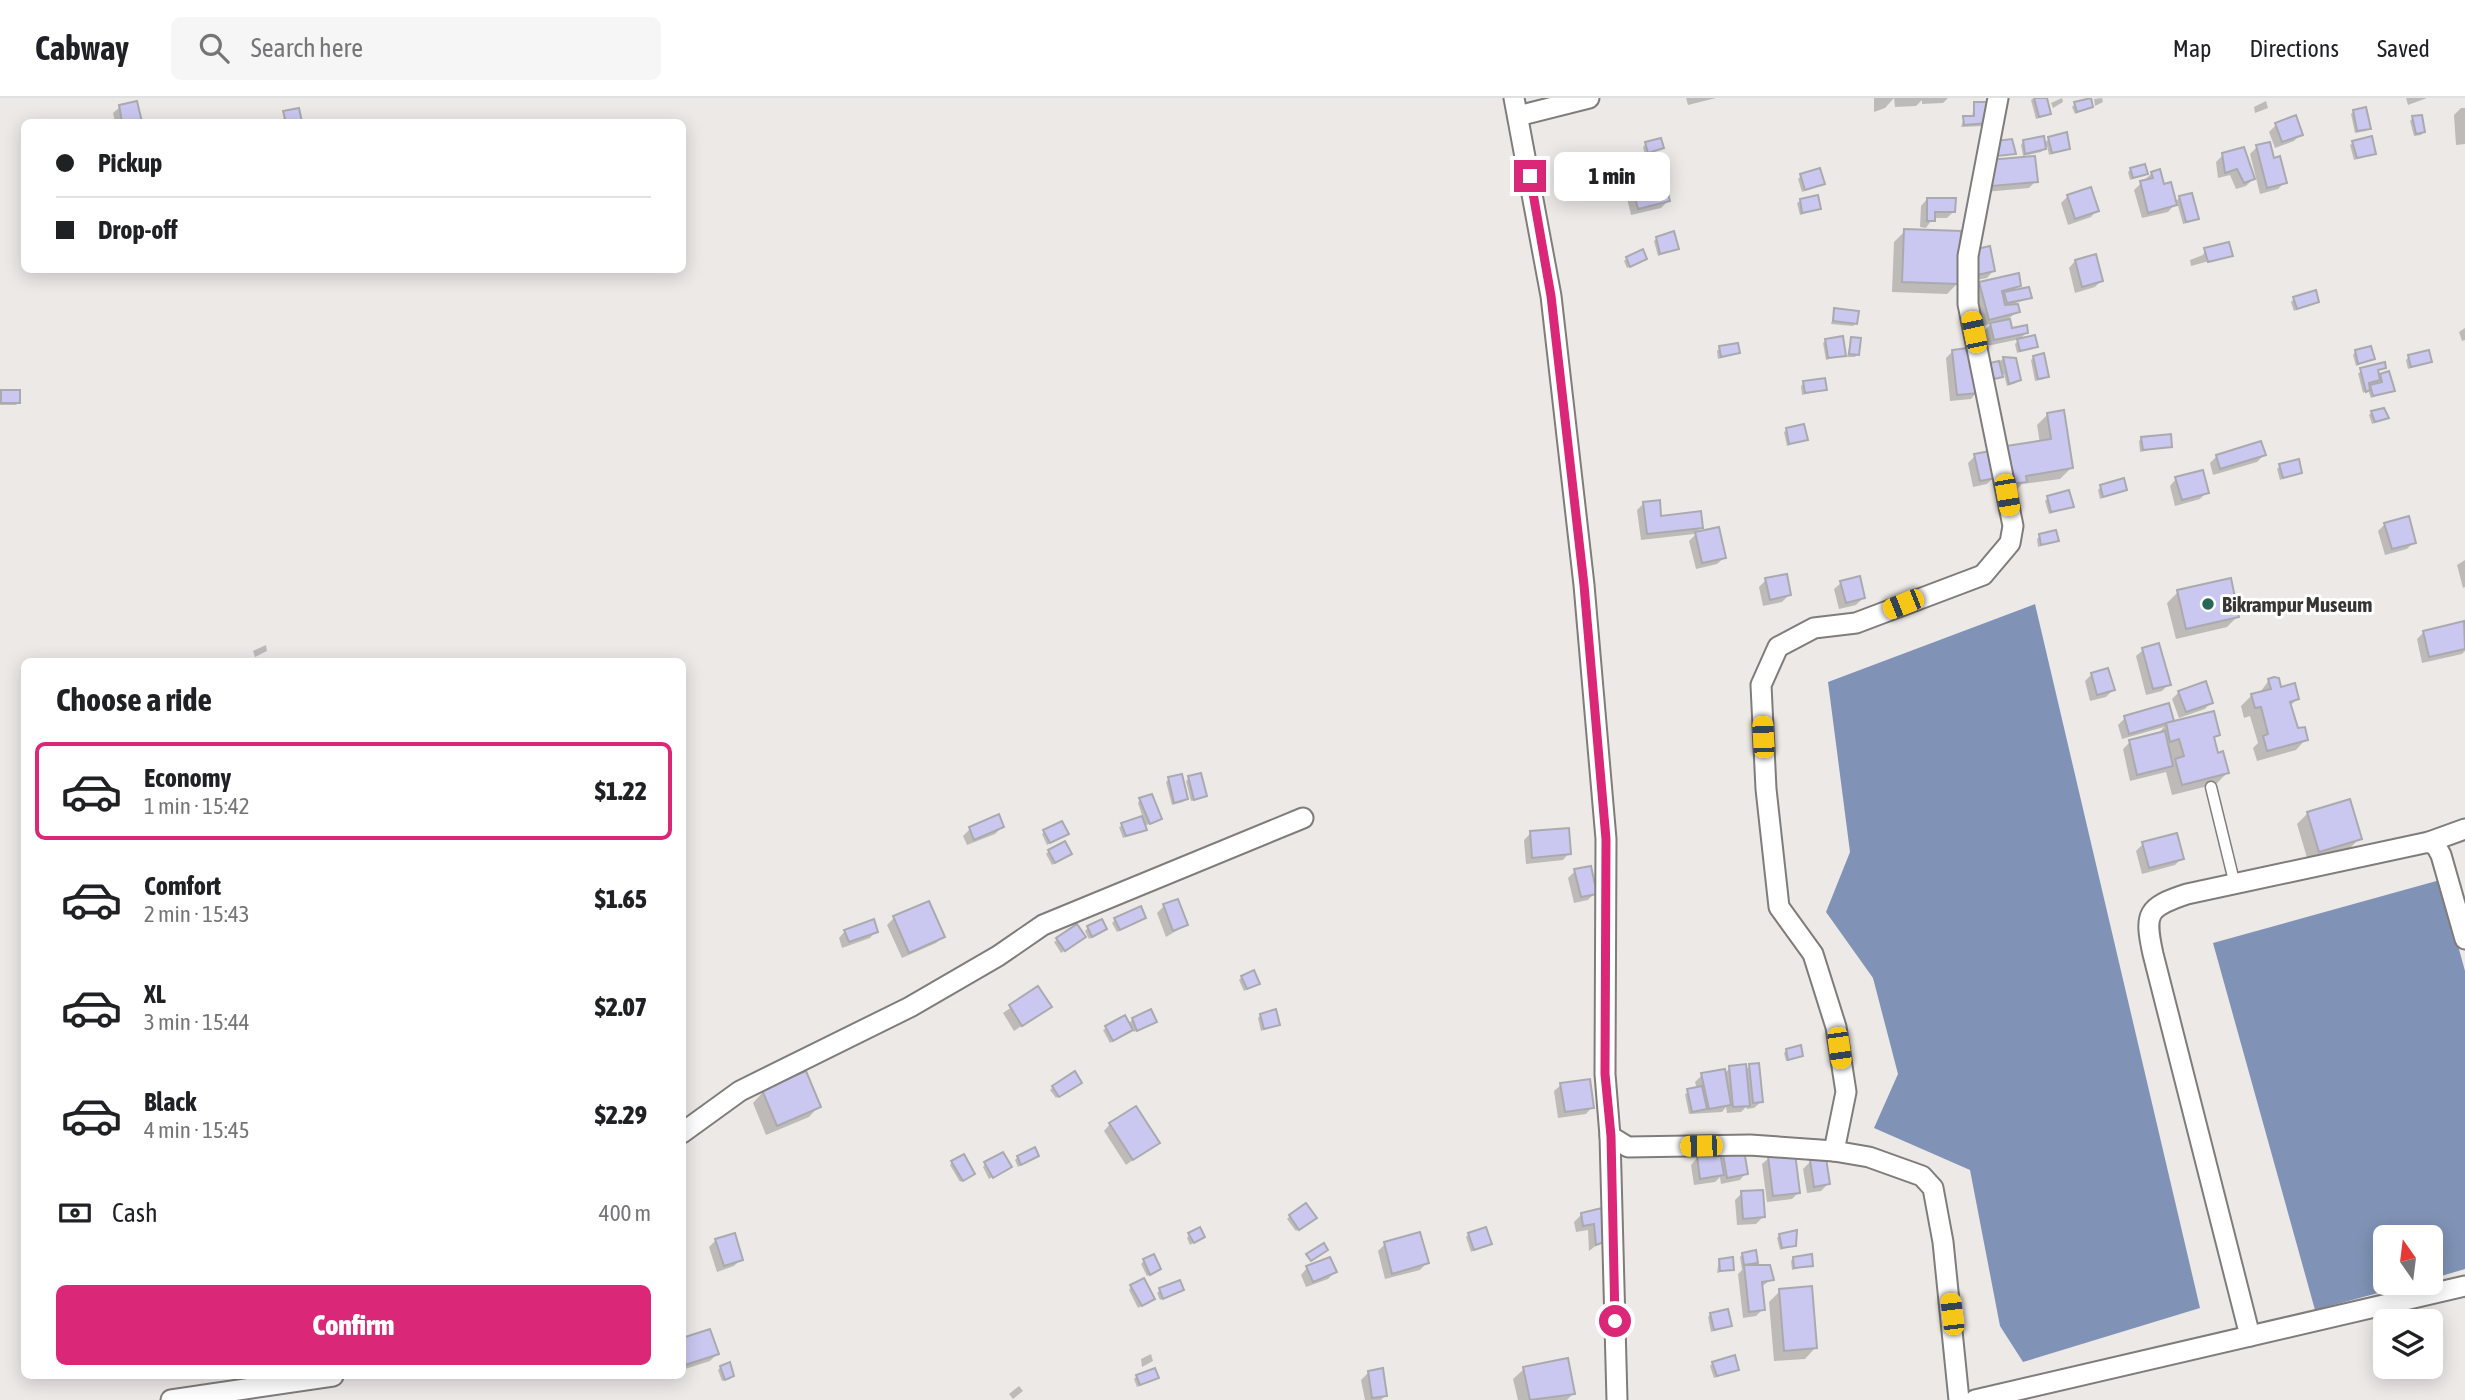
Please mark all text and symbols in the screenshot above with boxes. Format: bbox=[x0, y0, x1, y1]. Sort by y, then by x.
search box bbox=[171, 17, 661, 80]
text: Cabway bbox=[35, 29, 129, 67]
icon: search bbox=[195, 29, 233, 67]
text: Search here bbox=[251, 33, 363, 63]
text: Map bbox=[2173, 35, 2211, 62]
text: Directions bbox=[2249, 35, 2339, 62]
text: Saved bbox=[2377, 35, 2430, 62]
text: Pickup bbox=[98, 148, 162, 178]
callout: 1 min bbox=[1554, 152, 1670, 200]
route end bbox=[1514, 160, 1546, 192]
text: 1 min bbox=[1589, 163, 1635, 189]
text: Drop-off bbox=[98, 215, 178, 245]
car bbox=[1960, 309, 1989, 355]
car bbox=[1994, 472, 2021, 518]
car bbox=[1880, 586, 1927, 622]
place label: Bikrampur Museum bbox=[2222, 592, 2372, 616]
marker: Bikrampur Museum bbox=[2200, 596, 2216, 612]
text: Choose a ride bbox=[56, 681, 212, 718]
car bbox=[1752, 715, 1775, 759]
icon: car bbox=[60, 760, 123, 823]
text: Economy bbox=[144, 763, 231, 793]
text: $1.22 bbox=[595, 776, 647, 806]
text: 1 min · 15:42 bbox=[144, 793, 250, 819]
icon: car bbox=[60, 868, 123, 931]
text: Comfort bbox=[144, 871, 221, 901]
text: $1.65 bbox=[595, 884, 647, 914]
text: 2 min · 15:43 bbox=[144, 901, 250, 927]
icon: car bbox=[60, 976, 123, 1039]
text: XL bbox=[144, 979, 166, 1009]
text: $2.07 bbox=[595, 992, 647, 1022]
text: 3 min · 15:44 bbox=[144, 1009, 250, 1035]
car bbox=[1826, 1026, 1853, 1070]
icon: car bbox=[60, 1084, 123, 1147]
text: Black bbox=[144, 1087, 196, 1117]
text: $2.29 bbox=[595, 1100, 647, 1130]
text: 4 min · 15:45 bbox=[144, 1117, 250, 1143]
car bbox=[1680, 1135, 1723, 1157]
icon: cash bbox=[56, 1194, 94, 1232]
text: Cash bbox=[112, 1198, 158, 1228]
text: 400 m bbox=[599, 1200, 651, 1226]
north arrow bbox=[2373, 1225, 2443, 1295]
map controls bbox=[2373, 1225, 2443, 1379]
button: Confirm bbox=[56, 1285, 651, 1365]
car bbox=[1940, 1292, 1965, 1336]
route start bbox=[1599, 1305, 1631, 1337]
button: layers bbox=[2373, 1309, 2443, 1379]

